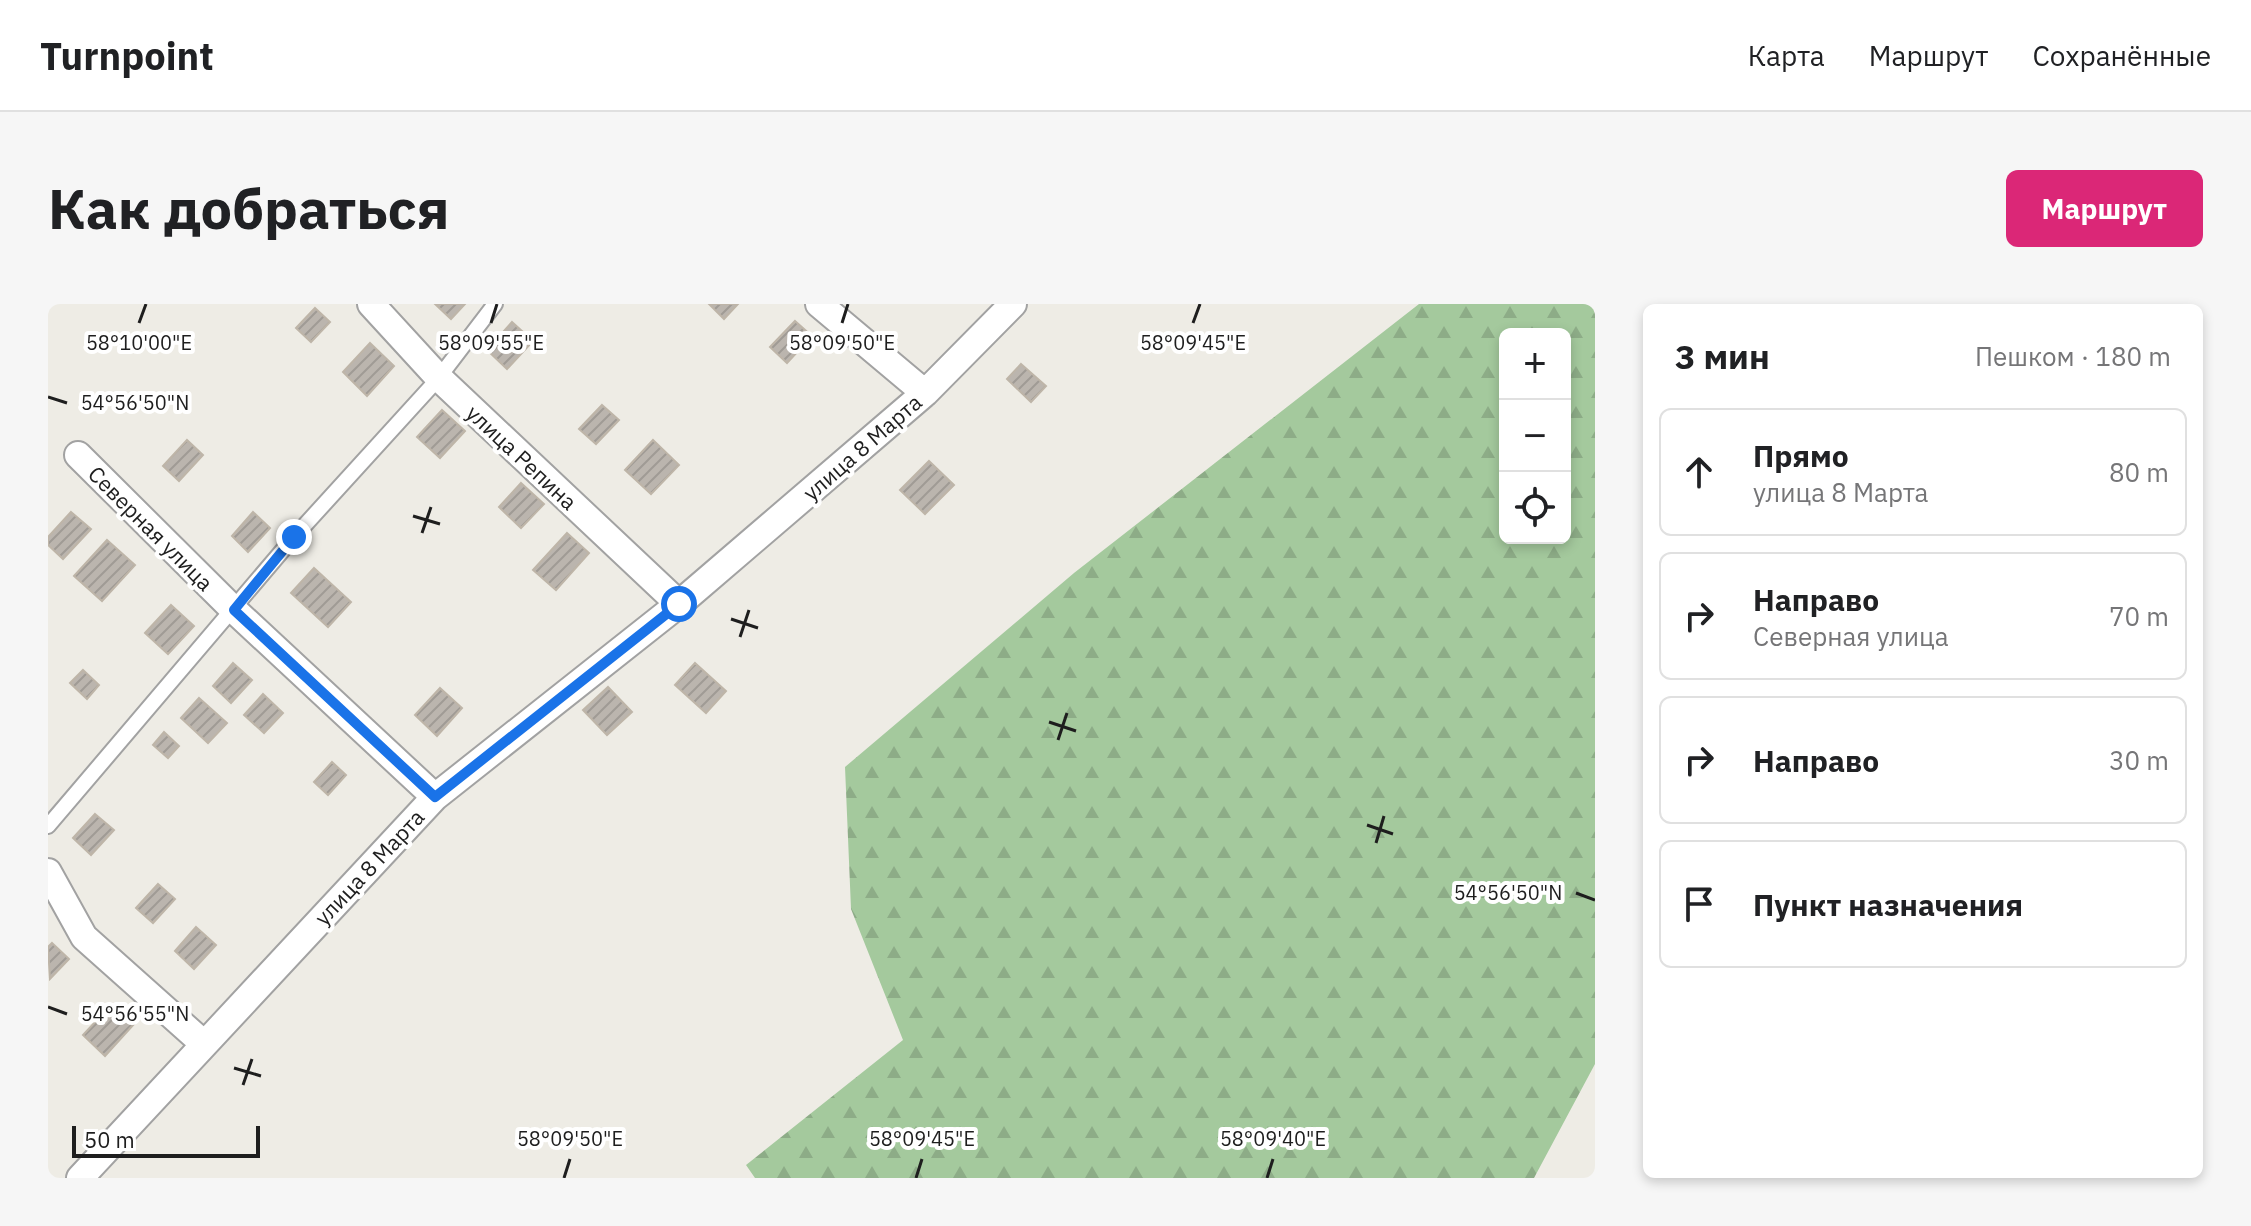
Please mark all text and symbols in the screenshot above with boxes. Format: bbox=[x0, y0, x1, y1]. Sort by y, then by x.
text: Turnpoint bbox=[40, 31, 214, 80]
text: Карта bbox=[1748, 37, 1825, 74]
text: Маршрут bbox=[1869, 37, 1988, 74]
text: Сохранённые bbox=[2032, 37, 2211, 74]
button: Маршрут bbox=[2006, 170, 2203, 247]
text: Как добраться bbox=[48, 172, 449, 244]
map controls bbox=[1499, 328, 1571, 544]
button: + bbox=[1499, 328, 1571, 400]
text: 58°10'00"E bbox=[86, 329, 192, 356]
text: 58°09'55"E bbox=[438, 329, 544, 356]
text: 58°09'50"E bbox=[789, 329, 895, 356]
text: 58°09'45"E bbox=[1140, 329, 1246, 356]
text: 3 мин bbox=[1675, 334, 1770, 378]
text: Пешком · 180 m bbox=[1975, 339, 2171, 373]
street label: улица 8 Марта bbox=[796, 387, 928, 507]
text: 54°56'50"N bbox=[81, 389, 189, 416]
street label: улица Репина bbox=[460, 398, 584, 516]
button: − bbox=[1499, 400, 1571, 472]
text: Прямо bbox=[1753, 436, 1849, 475]
icon: ahead bbox=[1677, 450, 1721, 494]
text: 80 m bbox=[2109, 455, 2169, 489]
street label: Северная улица bbox=[82, 459, 220, 597]
button: locate bbox=[1499, 472, 1571, 544]
text: улица 8 Марта bbox=[1753, 475, 1928, 509]
route end bbox=[276, 519, 312, 555]
text: Направо bbox=[1753, 580, 1879, 619]
route start bbox=[661, 586, 697, 622]
icon: right bbox=[1677, 594, 1721, 638]
text: 70 m bbox=[2109, 599, 2169, 633]
text: Северная улица bbox=[1753, 619, 1949, 653]
icon: right bbox=[1677, 738, 1721, 782]
text: Направо bbox=[1753, 741, 1879, 780]
text: 30 m bbox=[2109, 743, 2169, 777]
street label: улица 8 Марта bbox=[308, 803, 430, 931]
text: 54°56'50"N bbox=[1454, 879, 1562, 906]
icon: arrive bbox=[1677, 882, 1721, 926]
text: Пункт назначения bbox=[1753, 885, 2023, 924]
text: 54°56'55"N bbox=[81, 1000, 189, 1027]
scale bar bbox=[72, 1122, 260, 1158]
text: 50 m bbox=[84, 1125, 135, 1154]
text: 58°09'50"E bbox=[517, 1125, 623, 1152]
text: 58°09'45"E bbox=[869, 1125, 975, 1152]
text: 58°09'40"E bbox=[1220, 1125, 1326, 1152]

